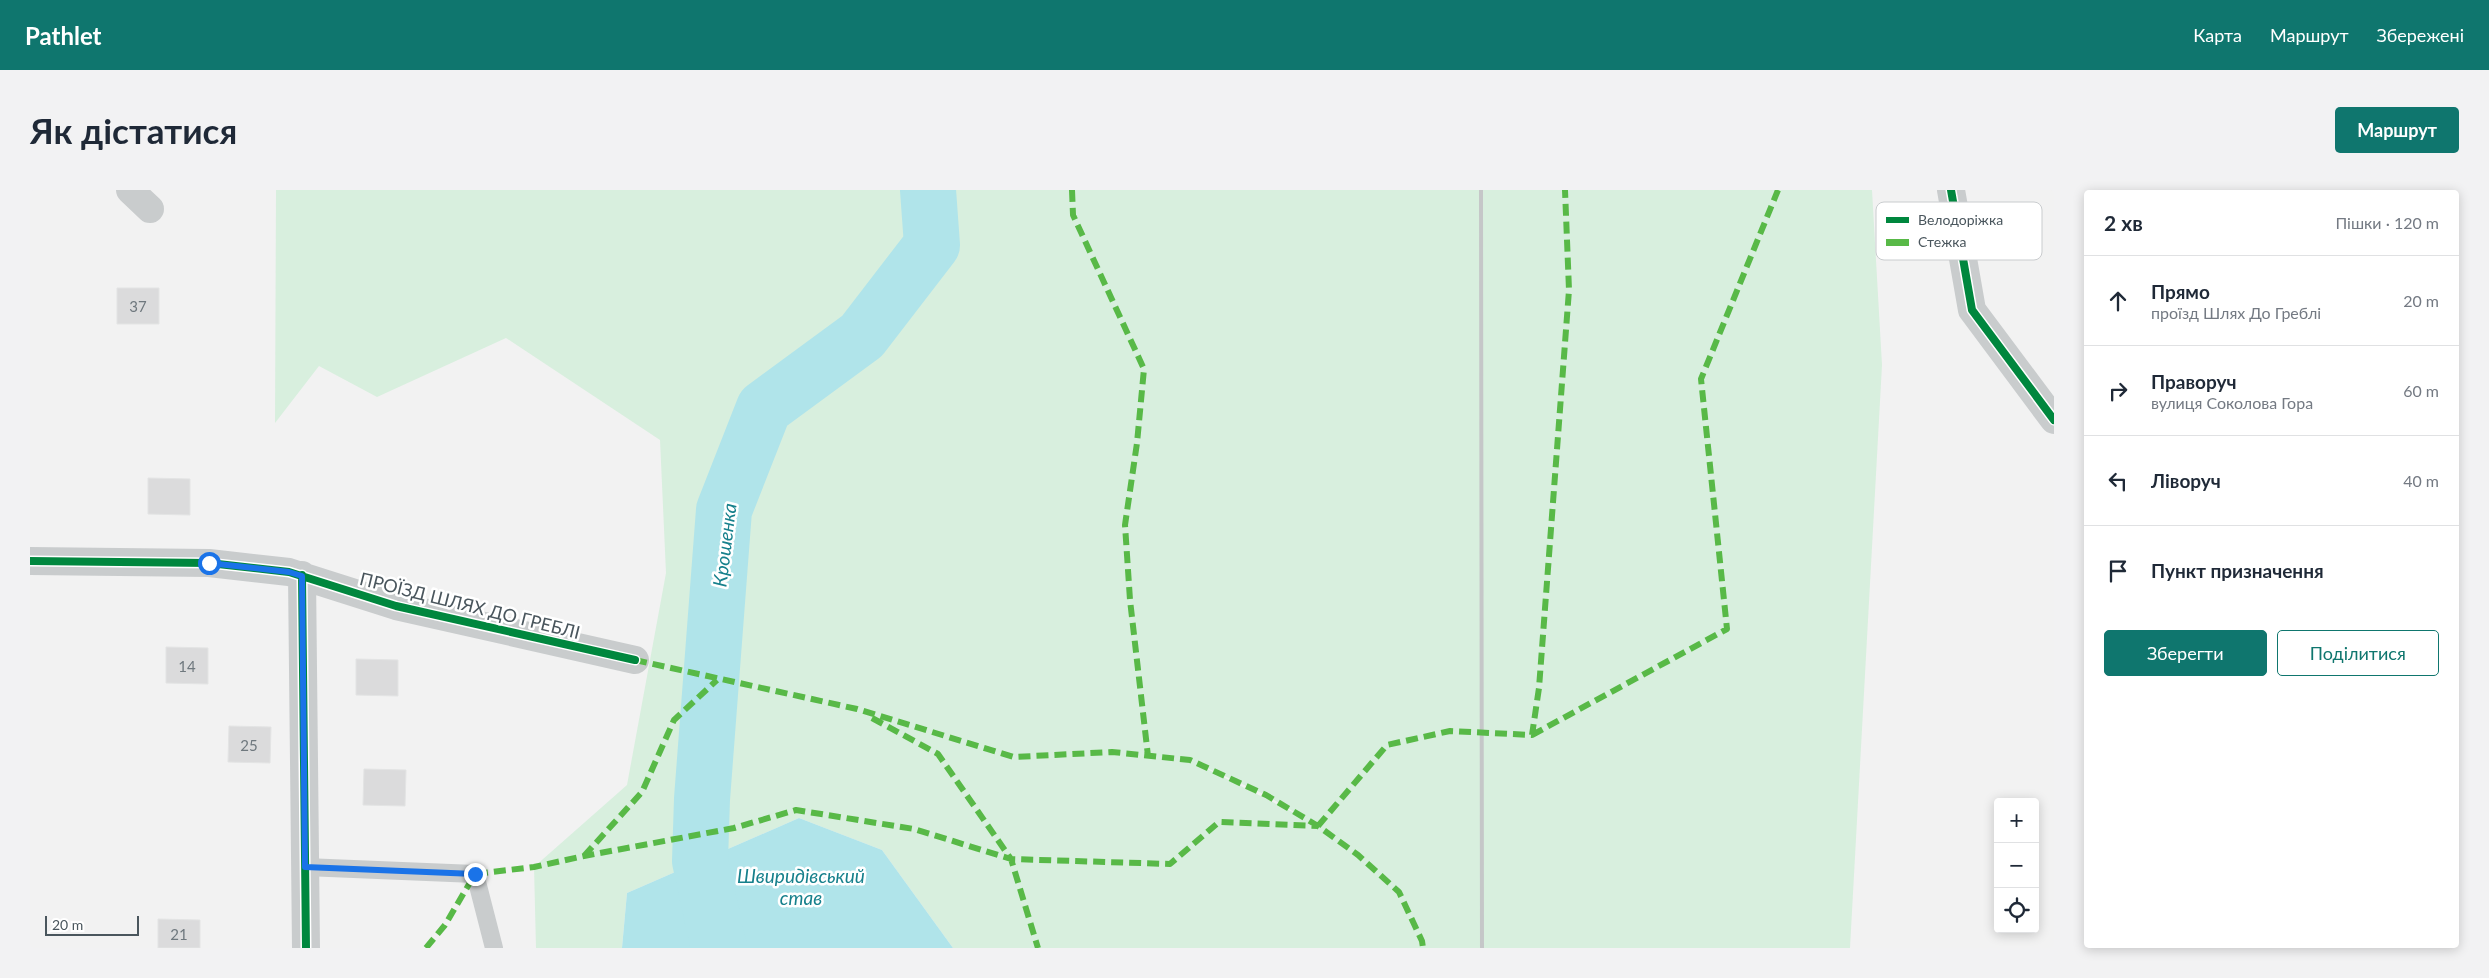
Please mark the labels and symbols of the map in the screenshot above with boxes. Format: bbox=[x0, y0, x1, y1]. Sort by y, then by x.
legend bbox=[1876, 202, 2042, 260]
text: Велодоріжка bbox=[1918, 211, 2003, 228]
text: Стежка bbox=[1918, 233, 1966, 250]
house number: 37 bbox=[129, 297, 147, 315]
water label: Крошенка bbox=[707, 502, 741, 588]
route start bbox=[198, 552, 221, 575]
street label: ПРОЇЗД ШЛЯХ ДО ГРЕБЛІ bbox=[358, 567, 582, 643]
house number: 14 bbox=[178, 657, 196, 675]
house number: 25 bbox=[240, 736, 258, 754]
route end bbox=[464, 863, 487, 886]
water label: Швиридівський став bbox=[737, 864, 865, 909]
scale bar bbox=[45, 913, 139, 936]
house number: 21 bbox=[170, 925, 188, 943]

